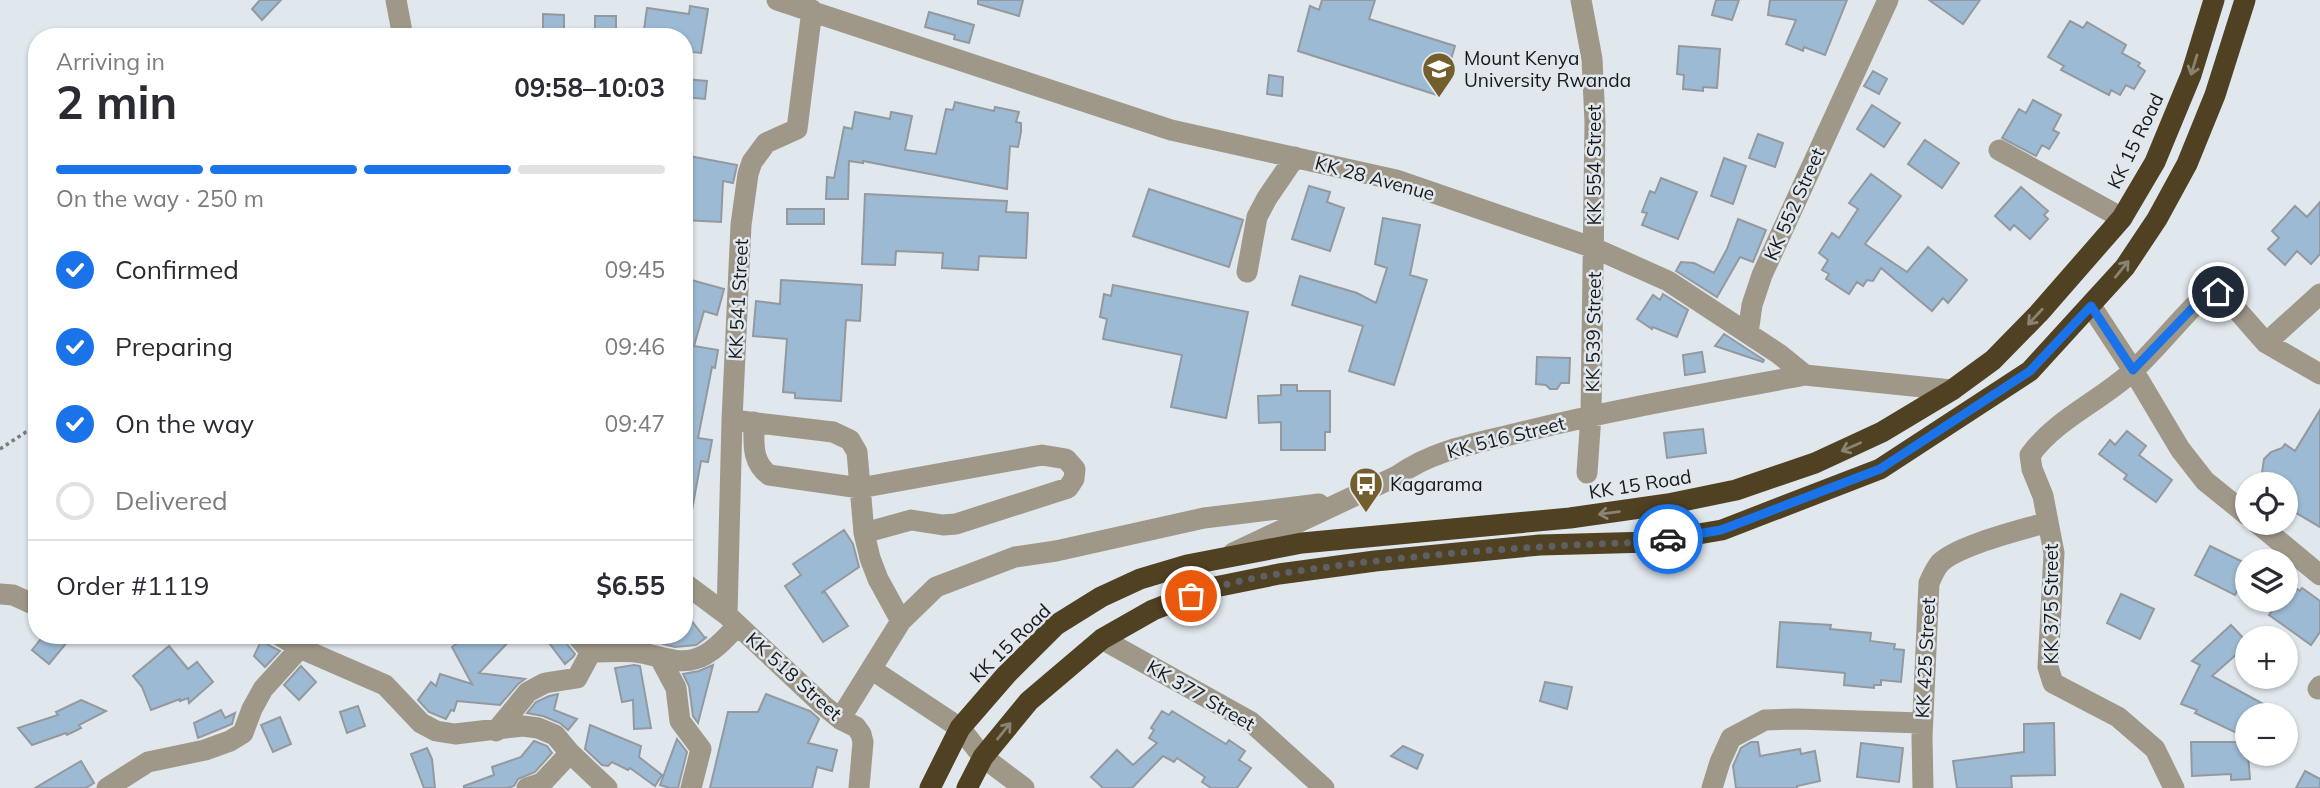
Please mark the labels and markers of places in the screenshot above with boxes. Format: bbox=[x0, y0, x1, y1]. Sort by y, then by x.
place label: Mount Kenya University Rwanda bbox=[1464, 46, 1631, 92]
school or university icon: Mount Kenya University Rwanda bbox=[1420, 50, 1458, 99]
pin bbox=[2188, 262, 2248, 322]
bus stop icon: Kagarama bbox=[1347, 465, 1385, 514]
place label: Kagarama bbox=[1390, 472, 1483, 496]
pin bbox=[1161, 566, 1221, 626]

